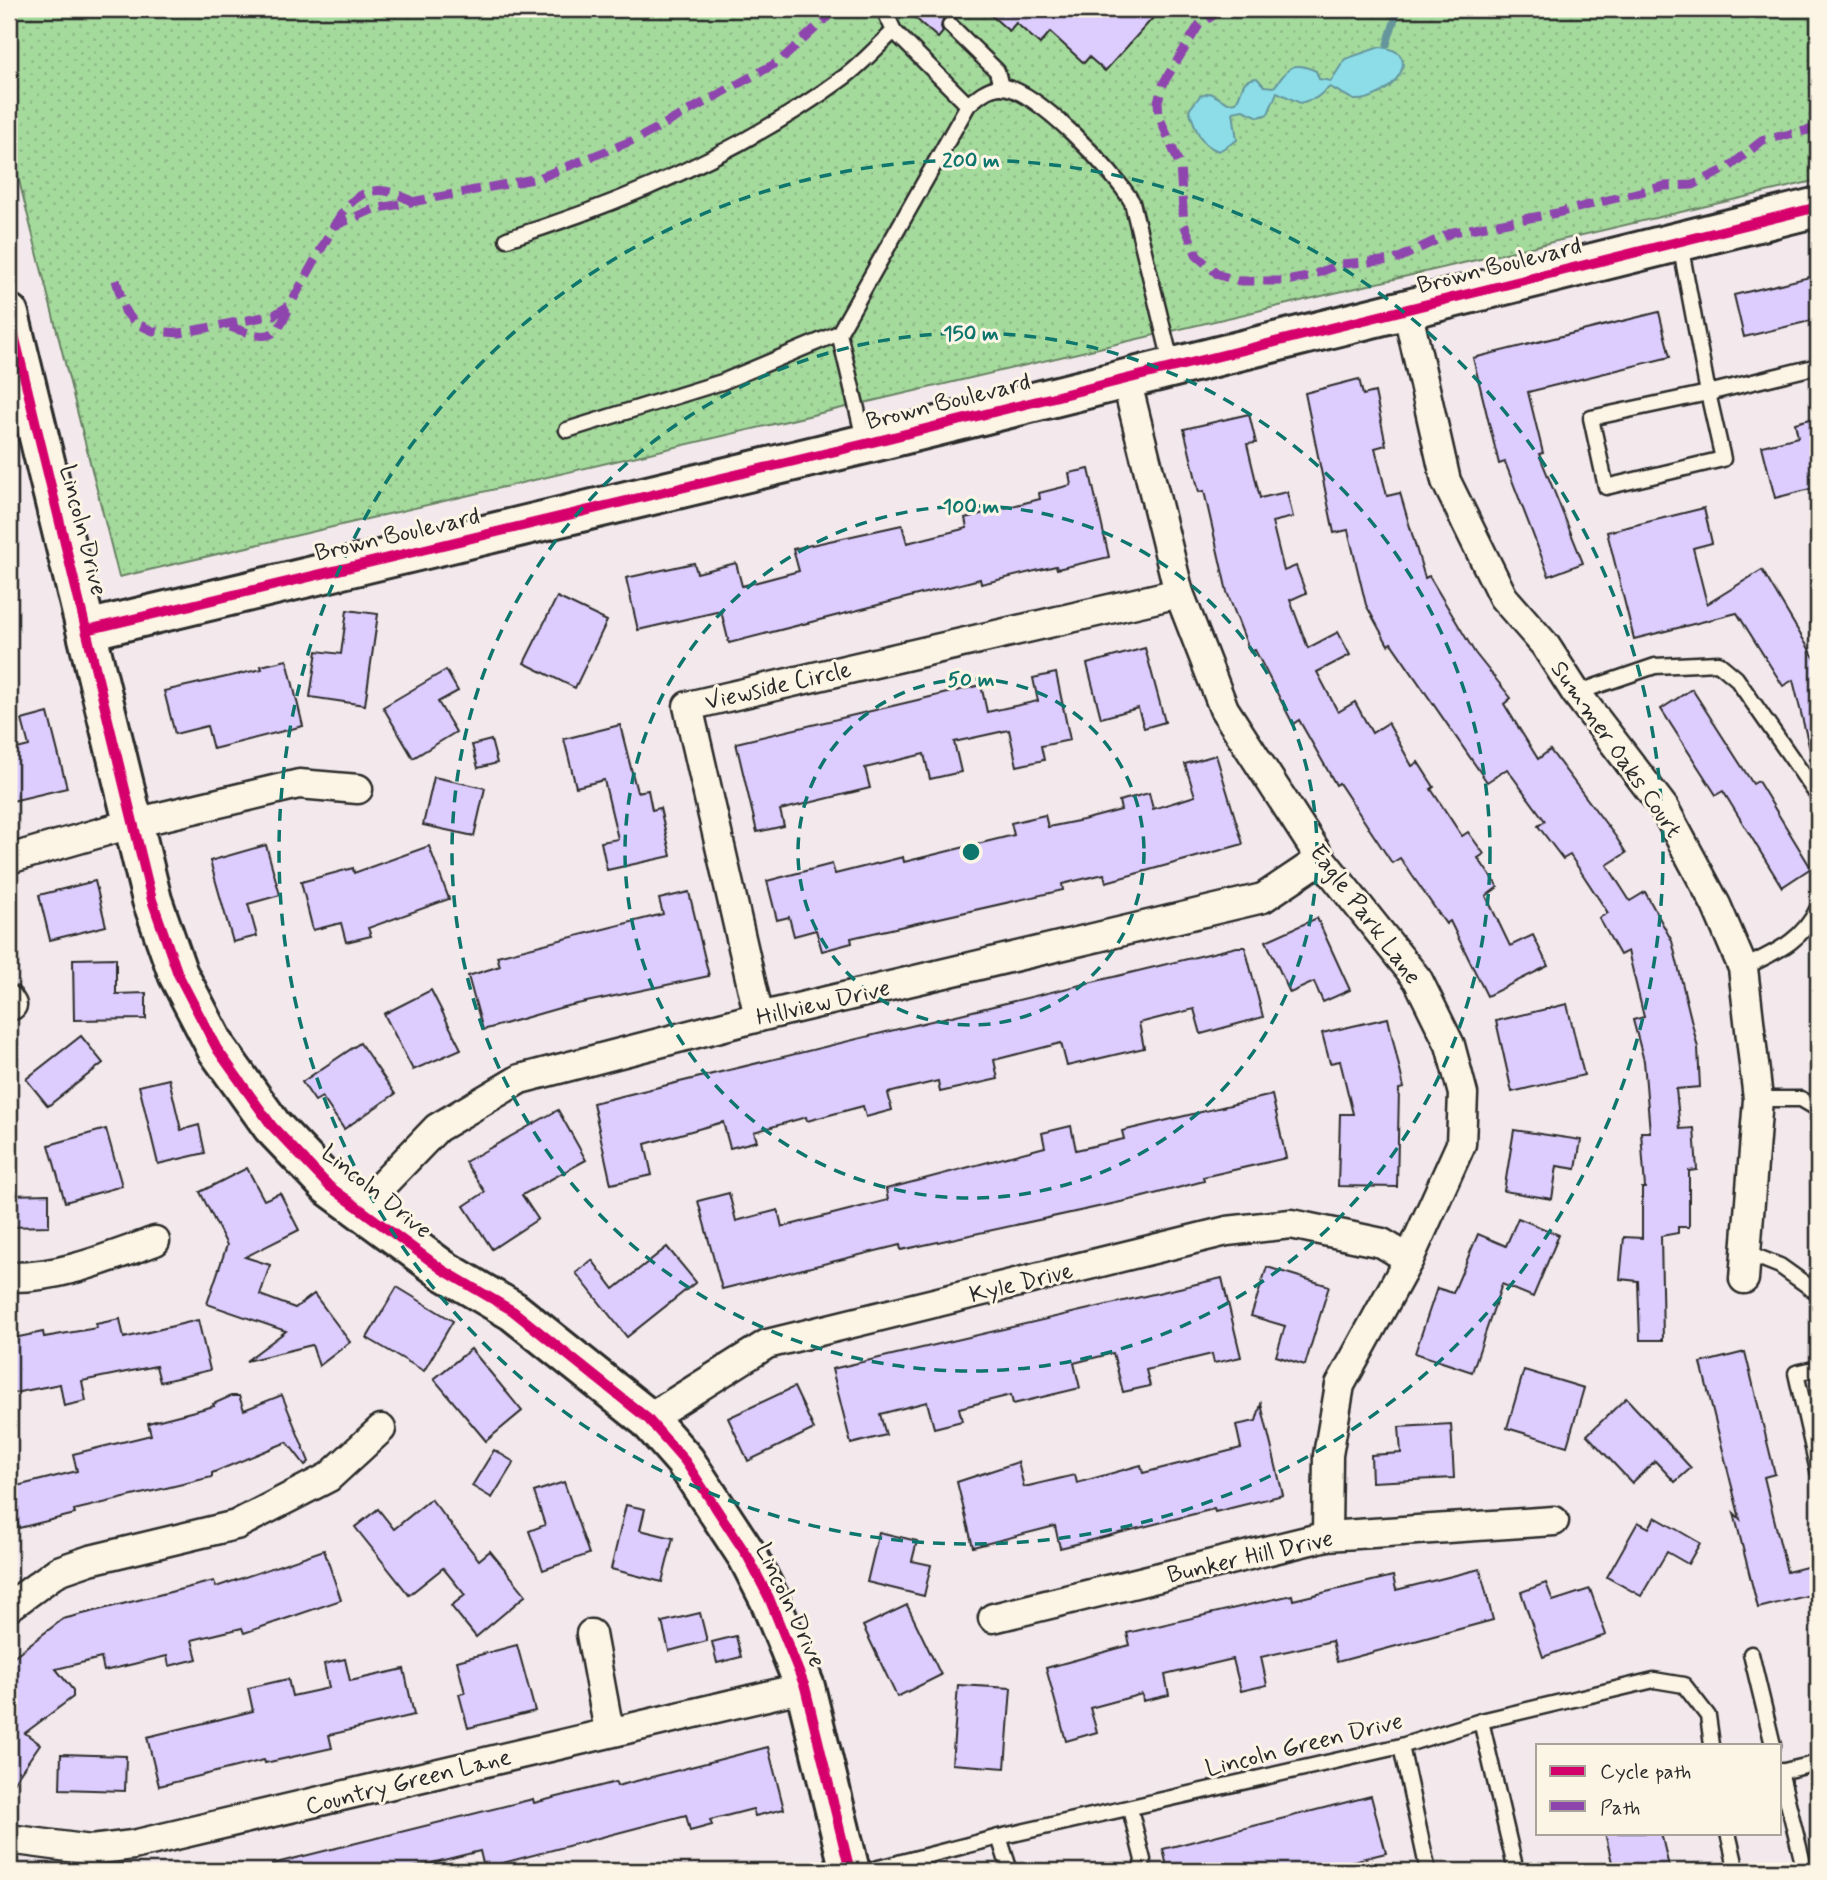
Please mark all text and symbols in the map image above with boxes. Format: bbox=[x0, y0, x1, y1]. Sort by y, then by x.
text: 200 m bbox=[942, 147, 1000, 175]
street label: Brown Boulevard bbox=[1414, 231, 1585, 302]
text: 150 m bbox=[943, 320, 999, 348]
street label: Brown Boulevard bbox=[863, 367, 1034, 438]
street label: Lincoln Drive bbox=[51, 462, 114, 599]
text: 100 m bbox=[943, 493, 999, 521]
street label: Brown Boulevard bbox=[312, 501, 483, 570]
street label: Viewside Circle bbox=[702, 655, 855, 718]
street label: Summer Oaks Court bbox=[1543, 655, 1689, 845]
text: 50 m bbox=[948, 666, 995, 694]
street label: Eagle Park Lane bbox=[1302, 839, 1428, 991]
centre of rings bbox=[959, 840, 983, 864]
street label: Hillview Drive bbox=[753, 973, 893, 1034]
street label: Lincoln Drive bbox=[314, 1138, 438, 1246]
street label: Kyle Drive bbox=[966, 1256, 1076, 1311]
street label: Bunker Hill Drive bbox=[1164, 1523, 1336, 1592]
street label: Lincoln Drive bbox=[747, 1539, 832, 1673]
street label: Lincoln Green Drive bbox=[1202, 1706, 1406, 1785]
street label: Country Green Lane bbox=[302, 1742, 514, 1823]
legend bbox=[1536, 1744, 1782, 1834]
text: Cycle path bbox=[1600, 1758, 1691, 1786]
text: Path bbox=[1600, 1794, 1640, 1822]

